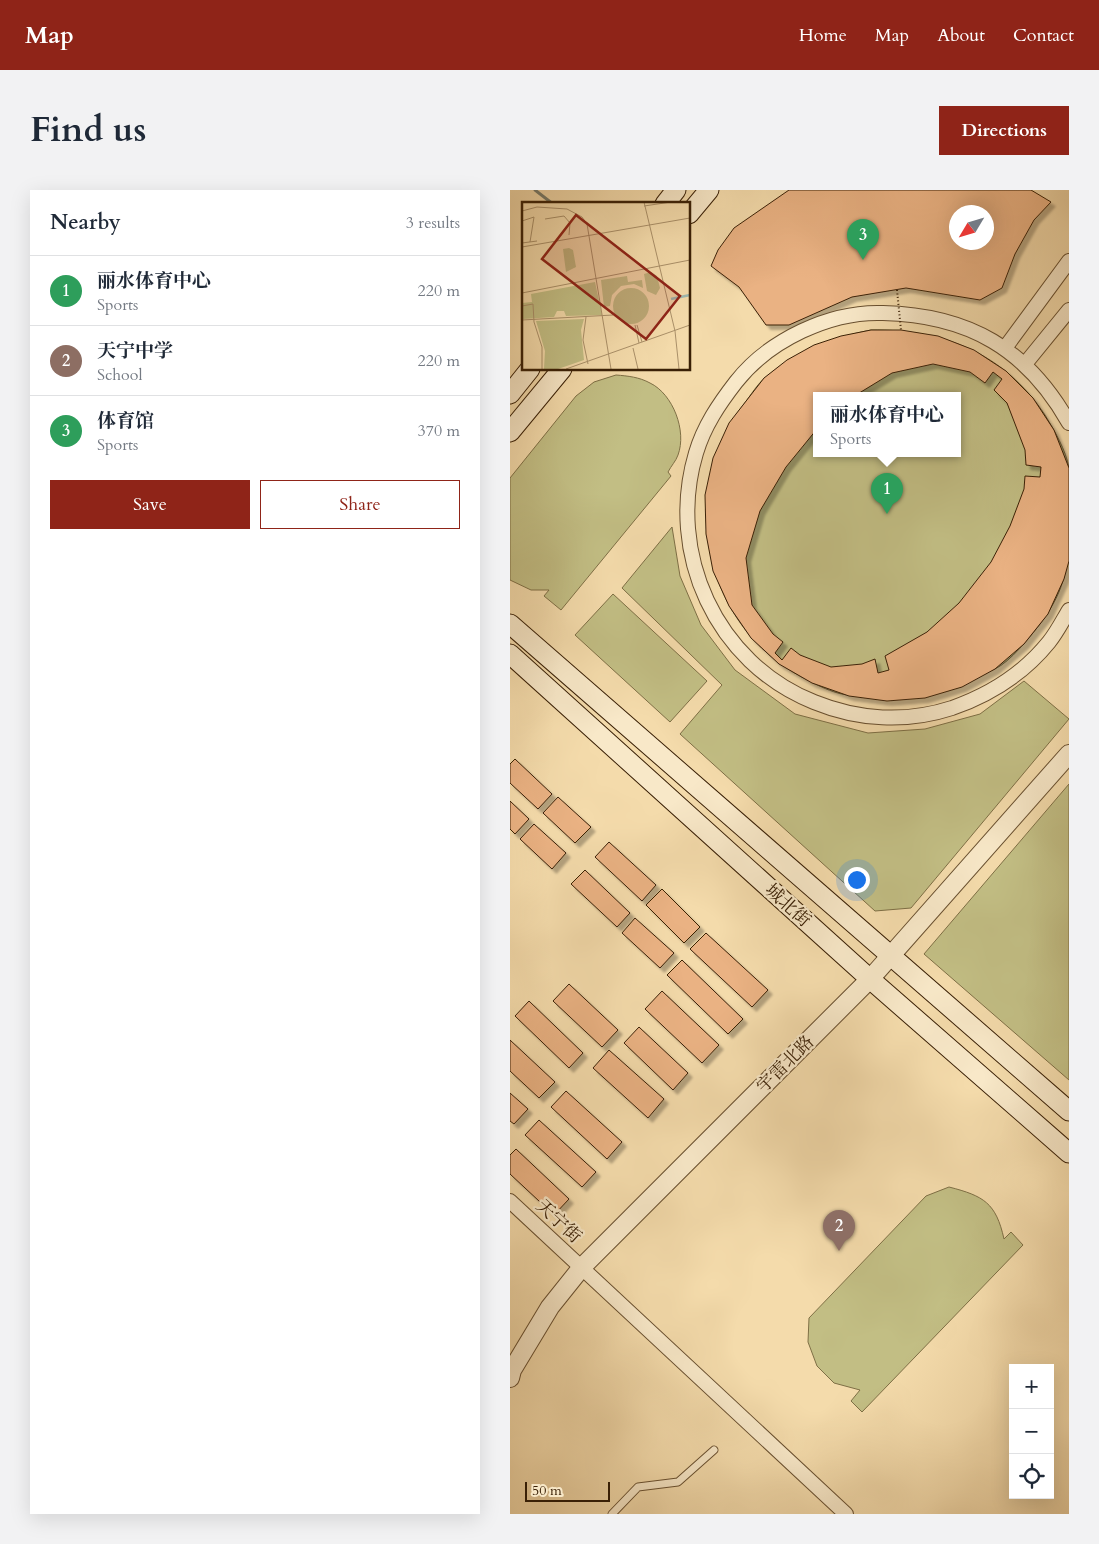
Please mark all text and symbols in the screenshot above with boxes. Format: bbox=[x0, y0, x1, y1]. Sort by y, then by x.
text: Map bbox=[25, 19, 74, 52]
text: Home bbox=[799, 23, 847, 48]
text: Map bbox=[875, 23, 909, 48]
text: About bbox=[937, 23, 985, 48]
text: Contact bbox=[1013, 23, 1074, 48]
text: Find us bbox=[30, 106, 146, 154]
button: Directions bbox=[939, 106, 1069, 155]
inset map bbox=[522, 202, 690, 370]
north arrow bbox=[949, 205, 994, 250]
text: Nearby bbox=[50, 208, 121, 237]
text: 3 results bbox=[406, 212, 460, 234]
pin: 3 bbox=[847, 219, 879, 260]
text: 丽水体育中心 bbox=[97, 268, 211, 294]
text: 1 bbox=[62, 280, 70, 302]
text: 220 m bbox=[418, 280, 460, 302]
text: Sports bbox=[97, 294, 138, 316]
text: 天宁中学 bbox=[97, 338, 173, 364]
text: 2 bbox=[62, 350, 70, 372]
text: 220 m bbox=[418, 350, 460, 372]
text: School bbox=[97, 364, 142, 386]
popup bbox=[813, 392, 961, 457]
text: 丽水体育中心 bbox=[830, 402, 944, 428]
text: 体育馆 bbox=[97, 408, 154, 434]
text: 3 bbox=[62, 420, 70, 442]
text: 370 m bbox=[418, 420, 460, 442]
text: Sports bbox=[830, 428, 871, 450]
text: Sports bbox=[97, 434, 138, 456]
pin: 1 bbox=[871, 473, 903, 514]
button: Save bbox=[50, 480, 250, 529]
button: Share bbox=[260, 480, 460, 529]
your location bbox=[844, 867, 870, 893]
street label: 城北街 bbox=[759, 878, 816, 933]
street label: 宇雷北路 bbox=[751, 1030, 820, 1099]
street label: 天宁街 bbox=[530, 1194, 587, 1249]
pin: 2 bbox=[823, 1210, 855, 1251]
map controls bbox=[1009, 1364, 1054, 1499]
button: + bbox=[1009, 1364, 1054, 1409]
button: − bbox=[1009, 1409, 1054, 1454]
button: locate bbox=[1009, 1454, 1054, 1499]
scale bar bbox=[525, 1479, 610, 1502]
text: 50 m bbox=[532, 1481, 562, 1500]

